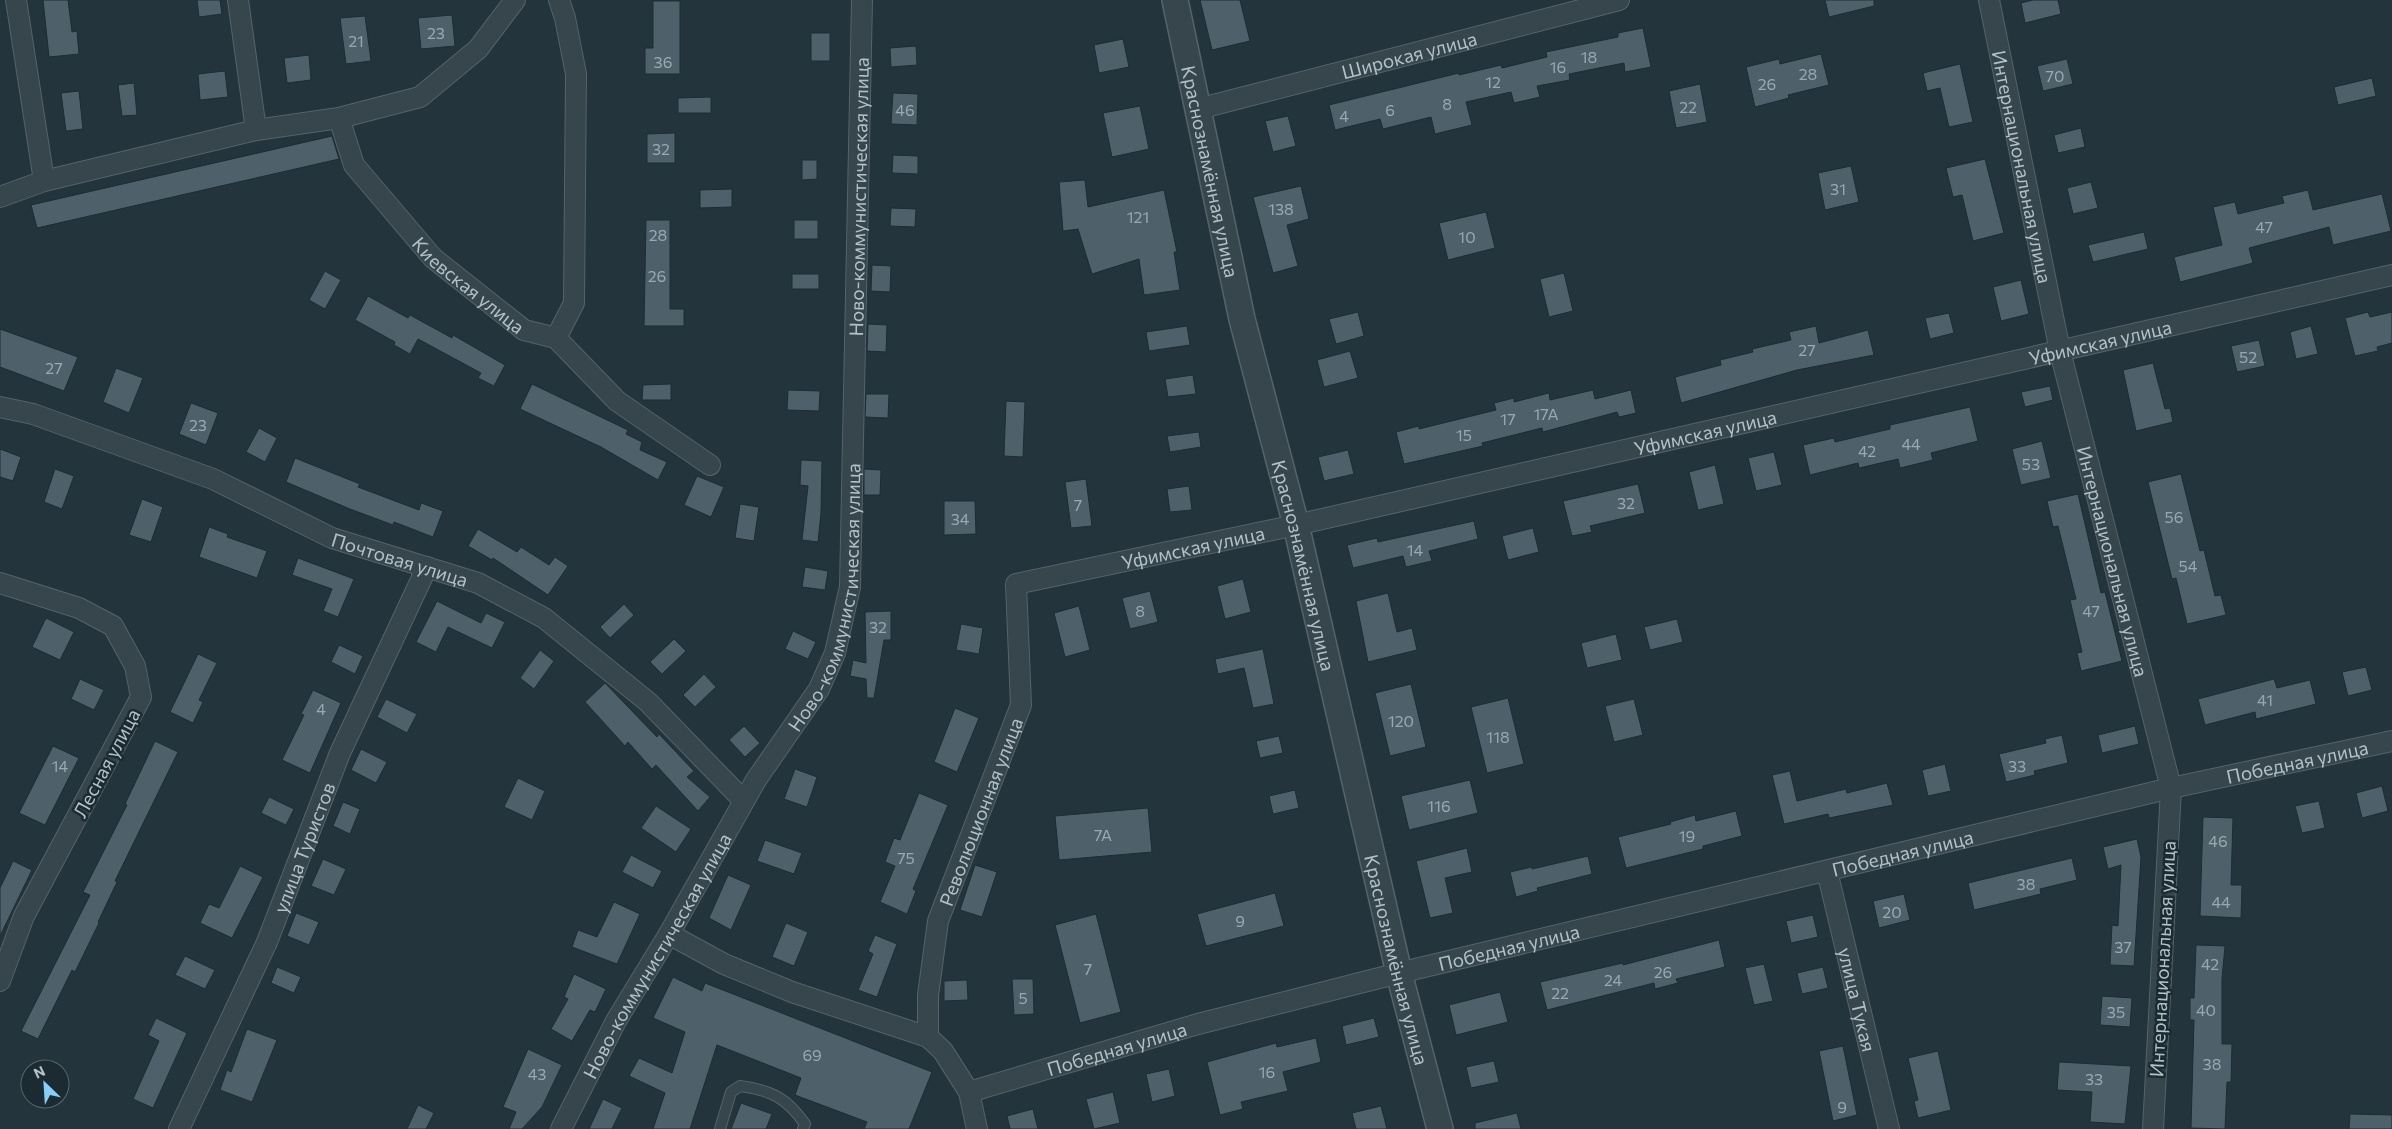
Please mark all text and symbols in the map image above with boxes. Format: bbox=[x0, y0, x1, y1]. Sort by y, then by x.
house number: 23 bbox=[427, 23, 445, 42]
street label: Широкая улица bbox=[1339, 26, 1479, 83]
house number: 21 bbox=[348, 31, 364, 50]
house number: 18 bbox=[1581, 47, 1597, 66]
street label: Интернациональная улица bbox=[1988, 48, 2057, 285]
house number: 36 bbox=[654, 52, 672, 71]
street label: Ново-коммунистическая улица bbox=[844, 57, 872, 337]
house number: 16 bbox=[1550, 57, 1566, 76]
street label: Краснознамённая улица bbox=[1178, 63, 1244, 279]
house number: 28 bbox=[1799, 64, 1817, 83]
house number: 70 bbox=[2046, 66, 2064, 85]
house number: 12 bbox=[1485, 72, 1501, 91]
house number: 26 bbox=[1758, 74, 1776, 93]
house number: 8 bbox=[1442, 94, 1452, 113]
house number: 22 bbox=[1679, 97, 1697, 116]
house number: 46 bbox=[895, 100, 915, 119]
house number: 6 bbox=[1385, 100, 1395, 119]
house number: 4 bbox=[1339, 106, 1349, 125]
house number: 32 bbox=[652, 139, 670, 158]
house number: 31 bbox=[1830, 179, 1846, 198]
house number: 138 bbox=[1268, 199, 1294, 218]
house number: 121 bbox=[1127, 207, 1149, 226]
house number: 47 bbox=[2255, 217, 2273, 236]
house number: 28 bbox=[649, 225, 667, 244]
house number: 10 bbox=[1458, 227, 1476, 246]
street label: Киевская улица bbox=[408, 232, 530, 338]
house number: 26 bbox=[648, 266, 666, 285]
street label: Уфимская улица bbox=[2026, 314, 2174, 369]
house number: 27 bbox=[1798, 340, 1816, 359]
house number: 52 bbox=[2239, 347, 2257, 366]
house number: 27 bbox=[45, 358, 63, 377]
house number: 17А bbox=[1534, 404, 1558, 423]
street label: Уфимская улица bbox=[1632, 404, 1779, 459]
house number: 17 bbox=[1500, 409, 1516, 428]
house number: 23 bbox=[189, 415, 207, 434]
house number: 15 bbox=[1456, 425, 1472, 444]
house number: 44 bbox=[1901, 434, 1921, 453]
house number: 42 bbox=[1858, 441, 1876, 460]
street label: Интернациональная улица bbox=[2073, 444, 2154, 679]
house number: 53 bbox=[2022, 454, 2040, 473]
street label: Краснознамённая улица bbox=[1268, 457, 1341, 673]
street label: Ново-коммунистическая улица bbox=[782, 463, 864, 735]
house number: 32 bbox=[1617, 493, 1635, 512]
house number: 7 bbox=[1074, 495, 1082, 514]
house number: 56 bbox=[2165, 507, 2183, 526]
house number: 34 bbox=[951, 509, 970, 528]
street label: Уфимская улица bbox=[1119, 520, 1267, 573]
street label: Почтовая улица bbox=[329, 527, 471, 591]
house number: 14 bbox=[1407, 540, 1424, 559]
house number: 54 bbox=[2179, 556, 2198, 575]
house number: 8 bbox=[1135, 601, 1145, 620]
house number: 47 bbox=[2082, 601, 2100, 620]
house number: 32 bbox=[869, 617, 887, 636]
house number: 41 bbox=[2257, 690, 2273, 709]
house number: 4 bbox=[316, 699, 326, 718]
street label: Лесная улица bbox=[68, 705, 144, 821]
house number: 120 bbox=[1388, 711, 1414, 730]
street label: Революционная улица bbox=[933, 714, 1027, 909]
house number: 118 bbox=[1486, 727, 1510, 746]
street label: Победная улица bbox=[2224, 735, 2370, 787]
house number: 14 bbox=[52, 756, 69, 775]
house number: 33 bbox=[2008, 756, 2026, 775]
street label: улица Туристов bbox=[268, 779, 339, 916]
house number: 116 bbox=[1427, 796, 1451, 815]
street label: Победная улица bbox=[1830, 824, 1975, 880]
house number: 7А bbox=[1094, 825, 1112, 844]
house number: 19 bbox=[1679, 826, 1695, 845]
street label: Ново-коммунистическая улица bbox=[577, 829, 735, 1082]
house number: 46 bbox=[2208, 831, 2228, 850]
street label: Интернациональная улица bbox=[2144, 840, 2180, 1078]
house number: 75 bbox=[897, 848, 915, 867]
street label: Краснознамённая улица bbox=[1361, 852, 1434, 1067]
house number: 38 bbox=[2017, 874, 2035, 893]
house number: 44 bbox=[2211, 892, 2231, 911]
house number: 20 bbox=[1882, 902, 1902, 921]
house number: 9 bbox=[1235, 911, 1245, 930]
street label: Победная улица bbox=[1436, 919, 1582, 975]
house number: 37 bbox=[2114, 937, 2132, 956]
street label: улица Тукая bbox=[1834, 945, 1881, 1054]
house number: 42 bbox=[2201, 954, 2219, 973]
house number: 7 bbox=[1084, 959, 1092, 978]
house number: 26 bbox=[1654, 962, 1672, 981]
house number: 24 bbox=[1604, 970, 1622, 989]
house number: 22 bbox=[1551, 983, 1569, 1002]
house number: 5 bbox=[1018, 988, 1028, 1007]
house number: 40 bbox=[2196, 1000, 2216, 1019]
house number: 35 bbox=[2107, 1002, 2125, 1021]
street label: Победная улица bbox=[1044, 1017, 1189, 1080]
house number: 69 bbox=[802, 1045, 822, 1064]
house number: 38 bbox=[2203, 1054, 2221, 1073]
north arrow bbox=[20, 1059, 70, 1109]
text: N bbox=[31, 1062, 48, 1082]
house number: 16 bbox=[1259, 1062, 1275, 1081]
house number: 43 bbox=[528, 1064, 546, 1083]
house number: 33 bbox=[2085, 1069, 2103, 1088]
house number: 9 bbox=[1837, 1097, 1847, 1116]

